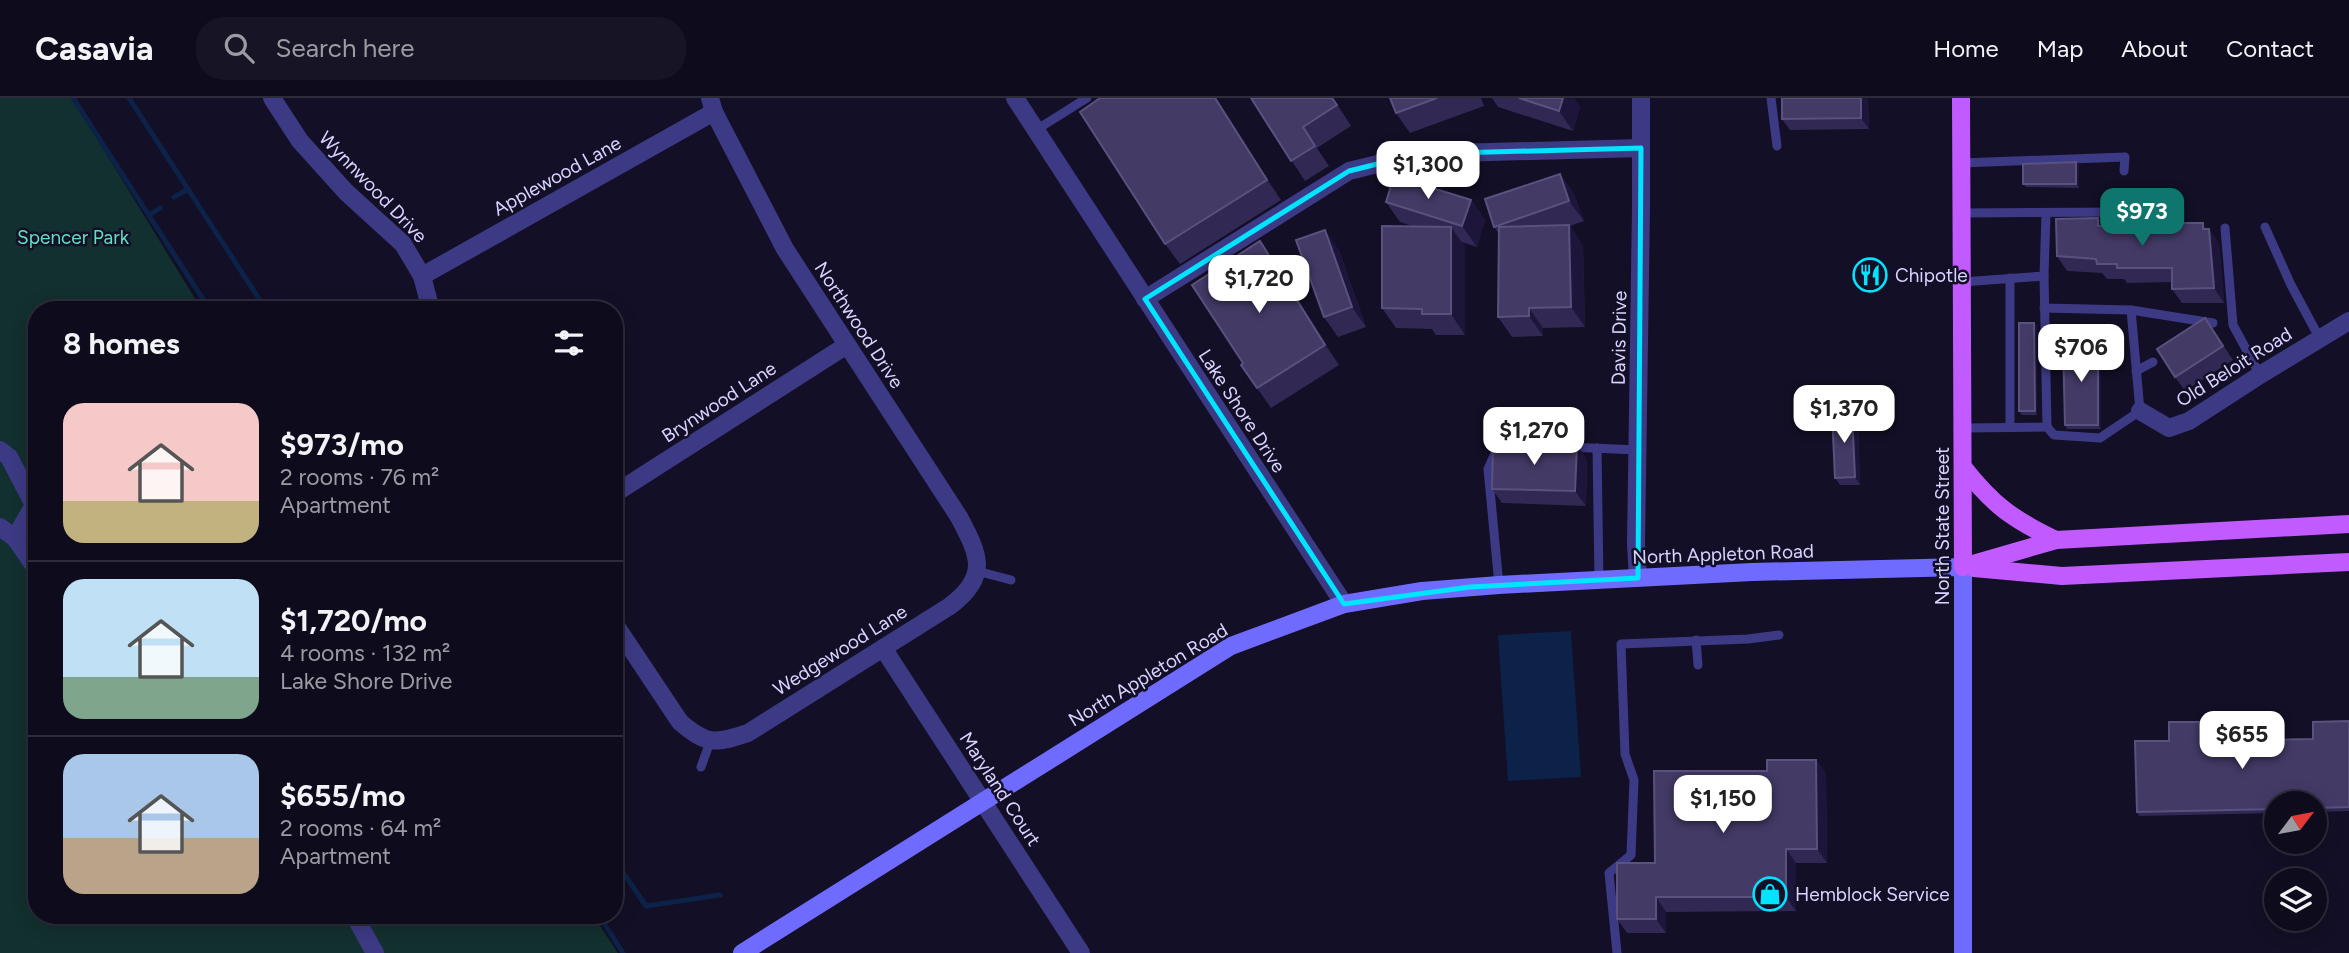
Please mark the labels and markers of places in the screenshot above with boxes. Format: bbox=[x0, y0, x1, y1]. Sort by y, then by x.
pin: $1,300 bbox=[1371, 141, 1485, 201]
pin: $973 bbox=[2101, 188, 2183, 248]
pin: $1,720 bbox=[1202, 256, 1316, 315]
restaurant icon: Chipotle bbox=[1851, 256, 1889, 294]
place label: Chipotle bbox=[1895, 264, 1968, 287]
pin: $706 bbox=[2040, 324, 2122, 384]
pin: $1,370 bbox=[1787, 386, 1901, 445]
pin: $1,270 bbox=[1477, 408, 1591, 467]
pin: $655 bbox=[2201, 712, 2283, 771]
pin: $1,150 bbox=[1666, 776, 1780, 835]
shop icon: Hemblock Service bbox=[1751, 875, 1789, 913]
place label: Hemblock Service bbox=[1795, 883, 1950, 906]

